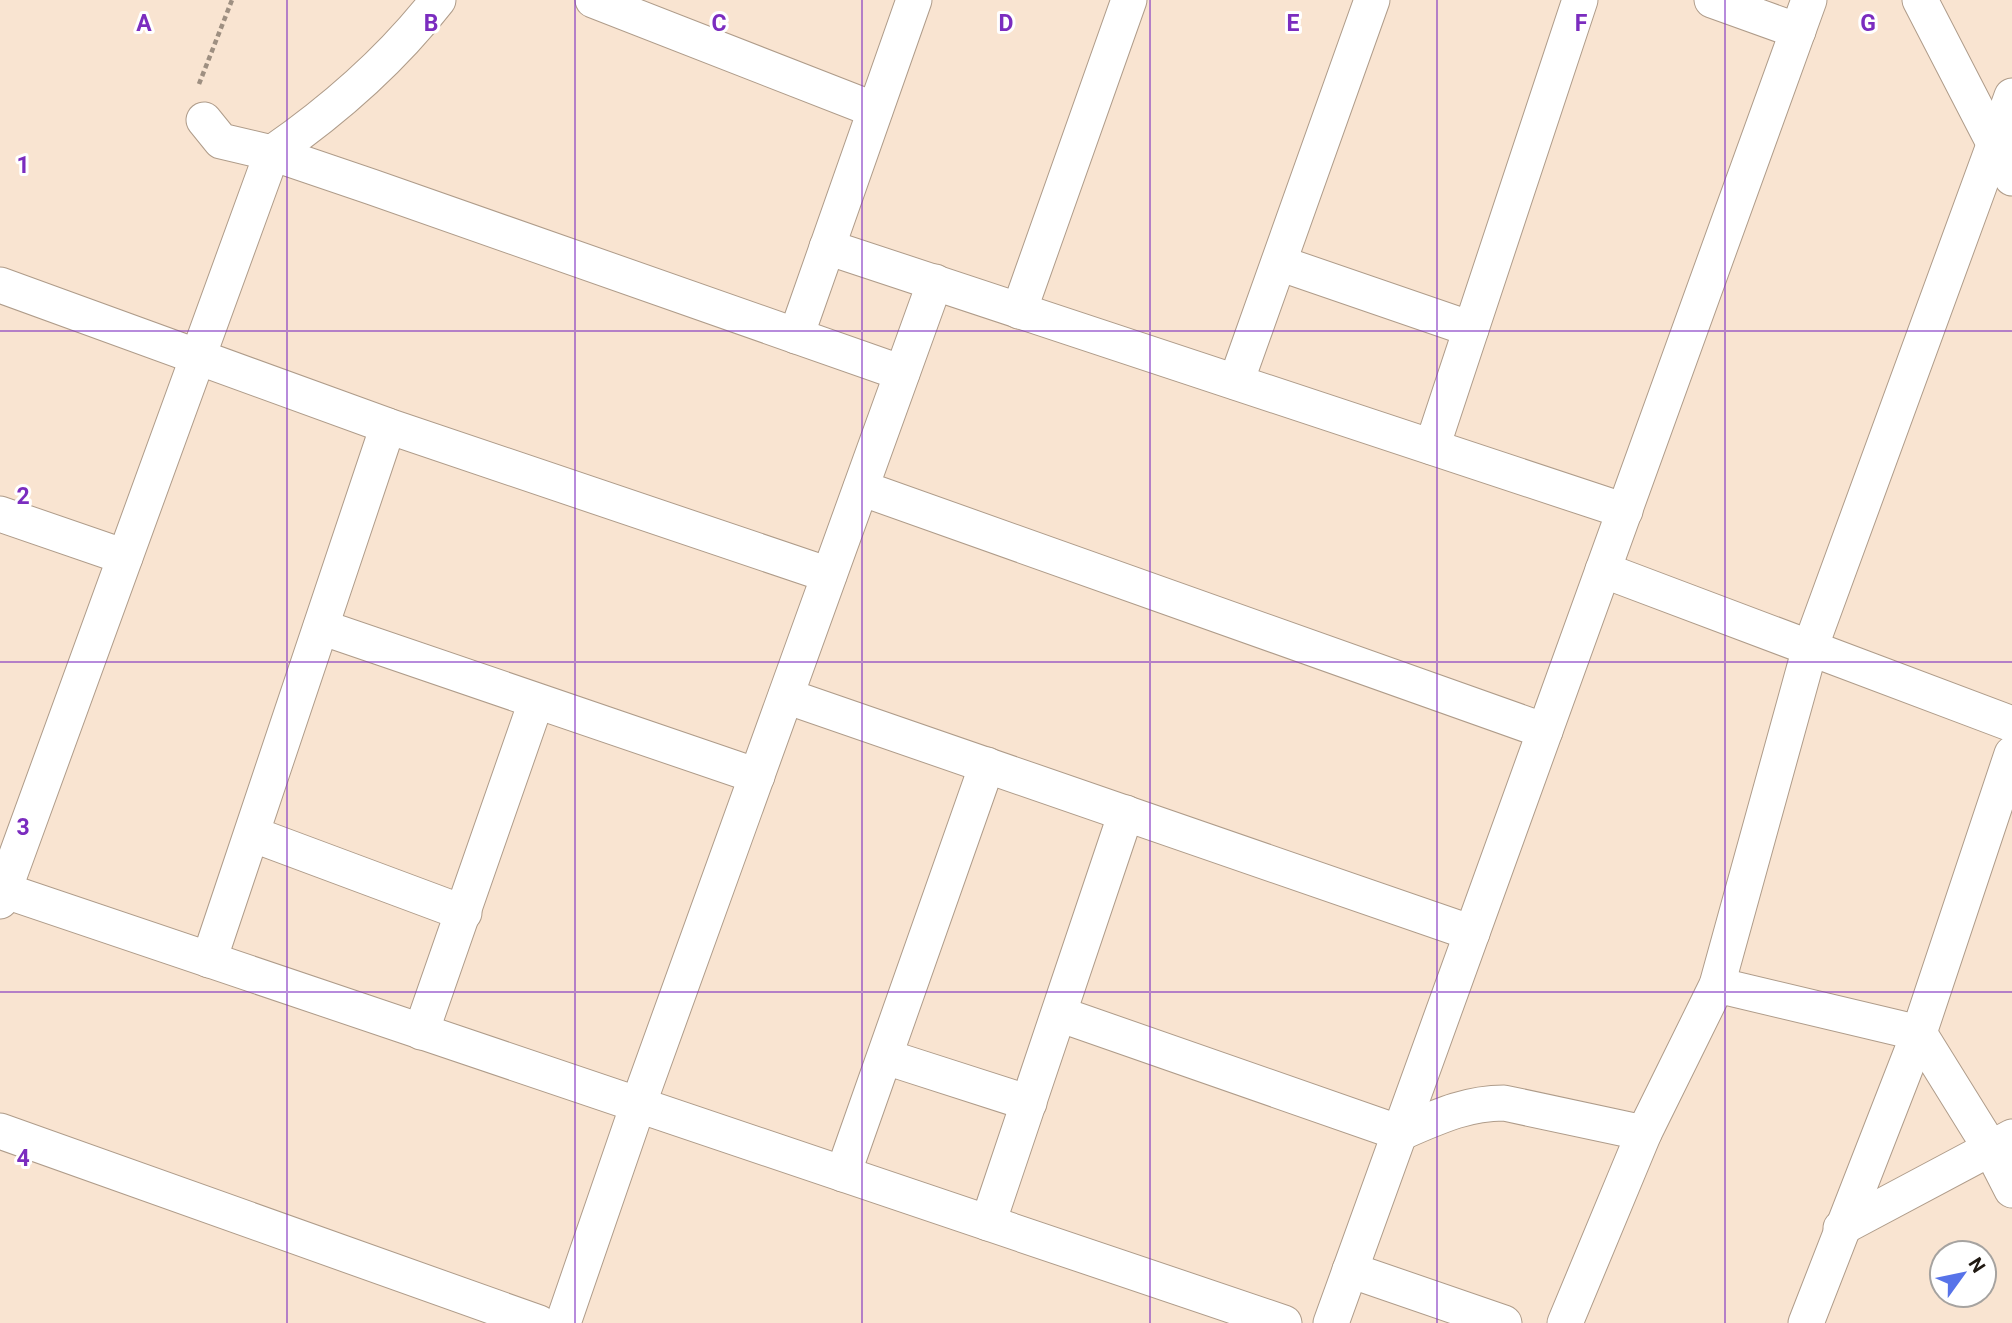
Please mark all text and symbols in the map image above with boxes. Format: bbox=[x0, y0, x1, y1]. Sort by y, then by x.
text: A bbox=[136, 10, 152, 37]
text: B bbox=[424, 10, 438, 37]
text: C bbox=[711, 10, 727, 37]
text: D bbox=[999, 10, 1013, 37]
text: E bbox=[1287, 10, 1300, 37]
text: F bbox=[1575, 10, 1588, 37]
text: G bbox=[1860, 10, 1876, 37]
text: 1 bbox=[16, 152, 30, 179]
text: 2 bbox=[16, 483, 30, 510]
text: 3 bbox=[16, 814, 30, 841]
text: 4 bbox=[16, 1145, 30, 1172]
north arrow bbox=[1928, 1239, 1998, 1309]
text: N bbox=[1964, 1253, 1990, 1277]

